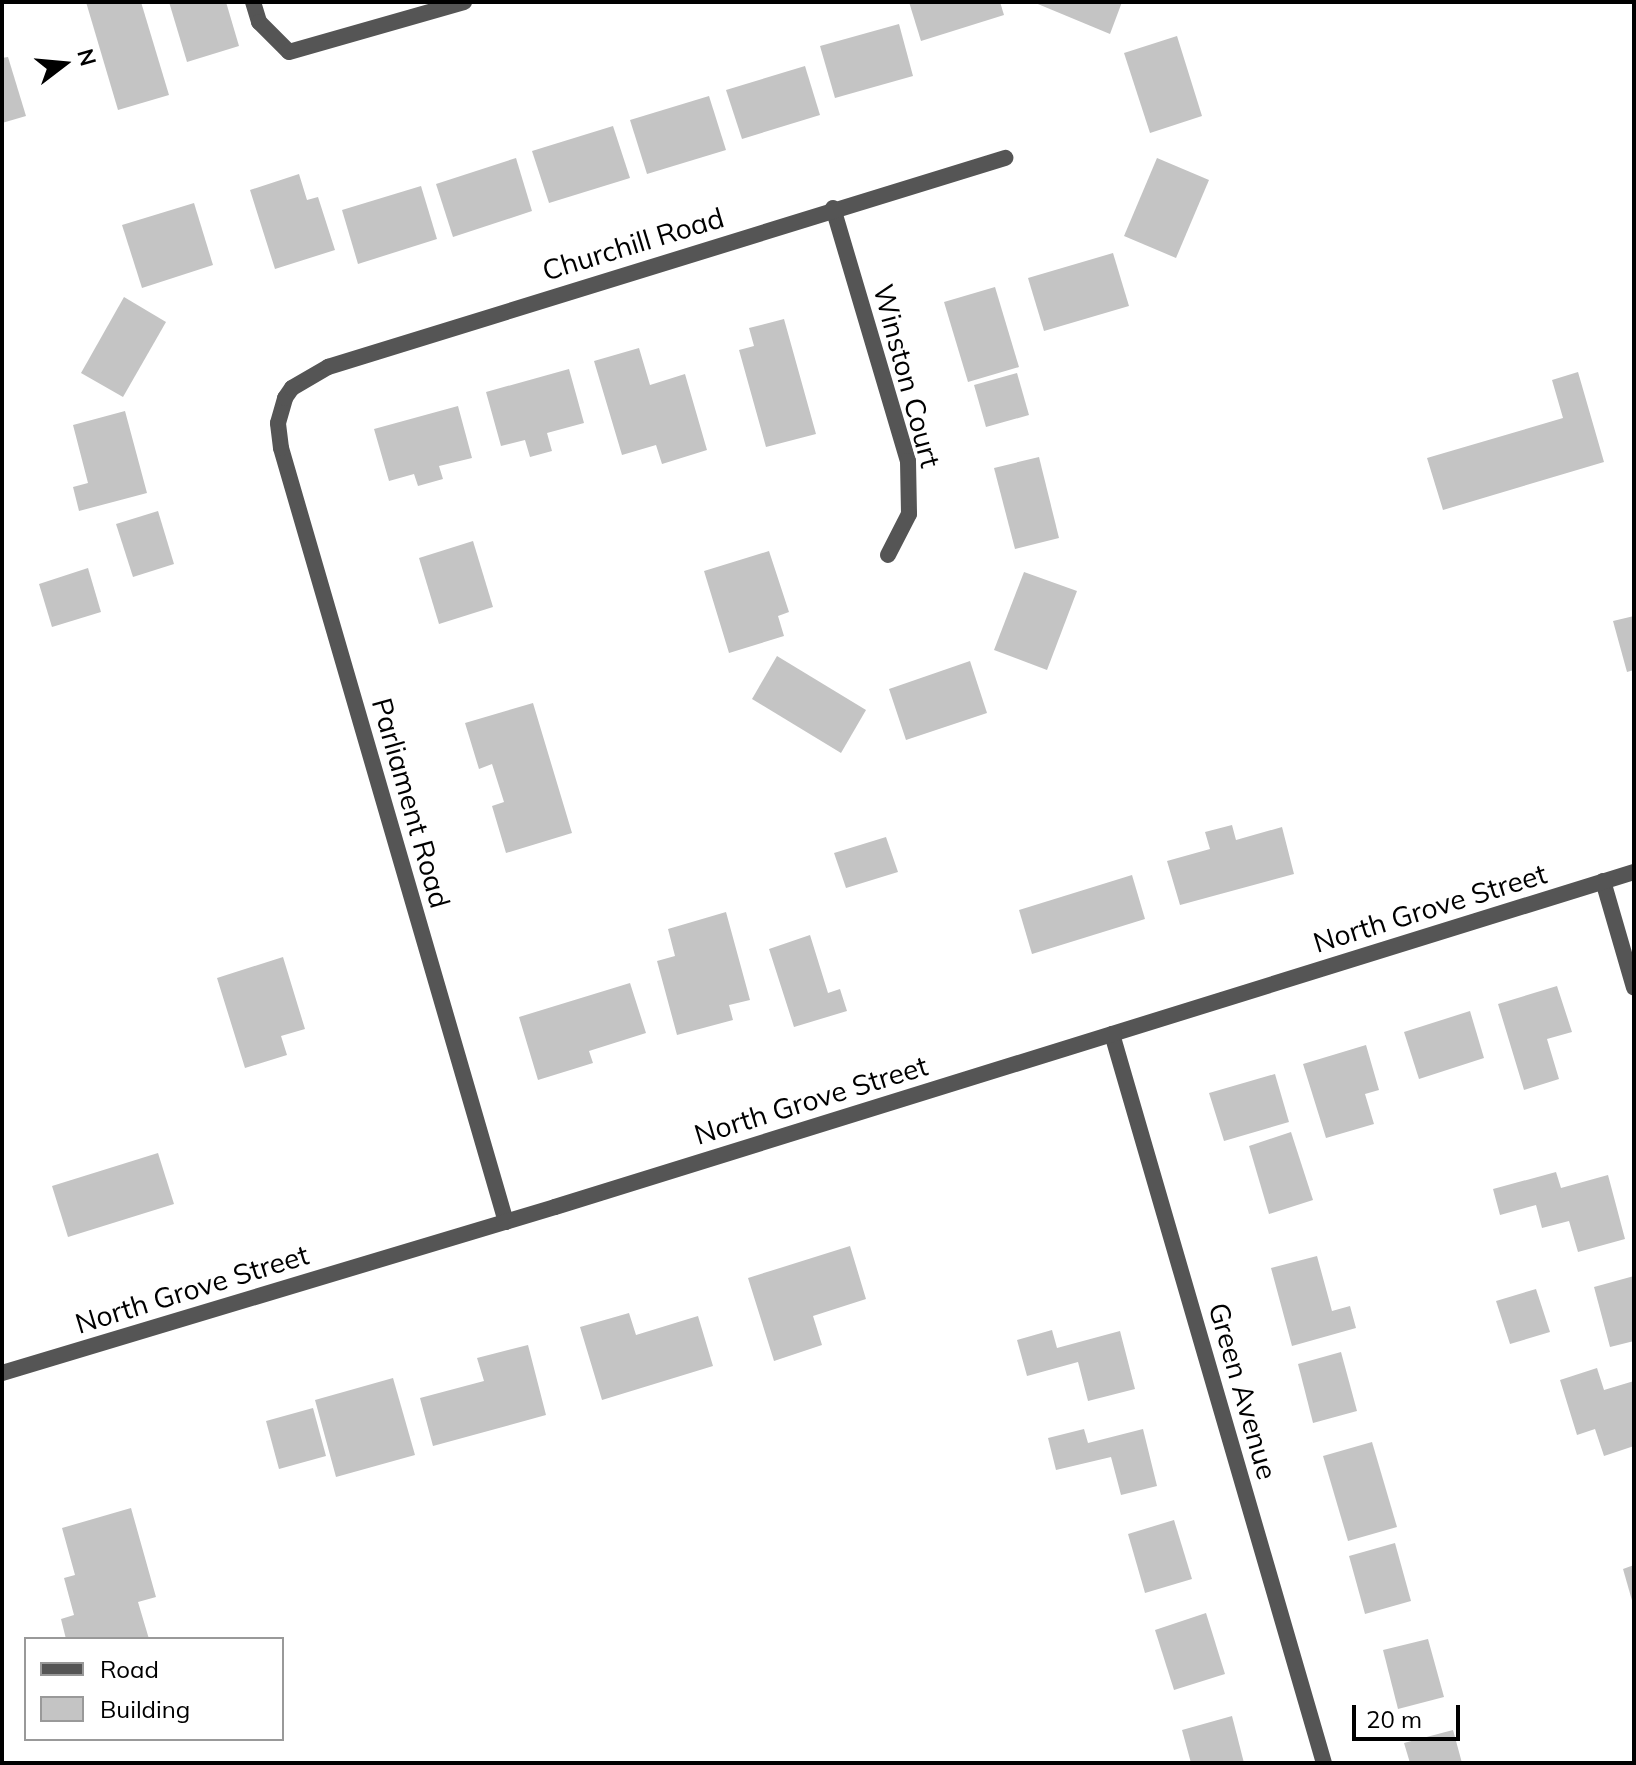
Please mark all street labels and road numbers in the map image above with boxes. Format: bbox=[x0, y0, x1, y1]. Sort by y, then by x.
street label: Churchill Road bbox=[538, 200, 728, 288]
street label: Winston Court bbox=[866, 281, 948, 471]
street label: Parliament Road bbox=[365, 694, 457, 912]
street label: North Grove Street bbox=[1309, 857, 1551, 959]
street label: North Grove Street bbox=[690, 1049, 932, 1151]
street label: North Grove Street bbox=[71, 1238, 313, 1340]
street label: Green Avenue bbox=[1202, 1299, 1284, 1483]

